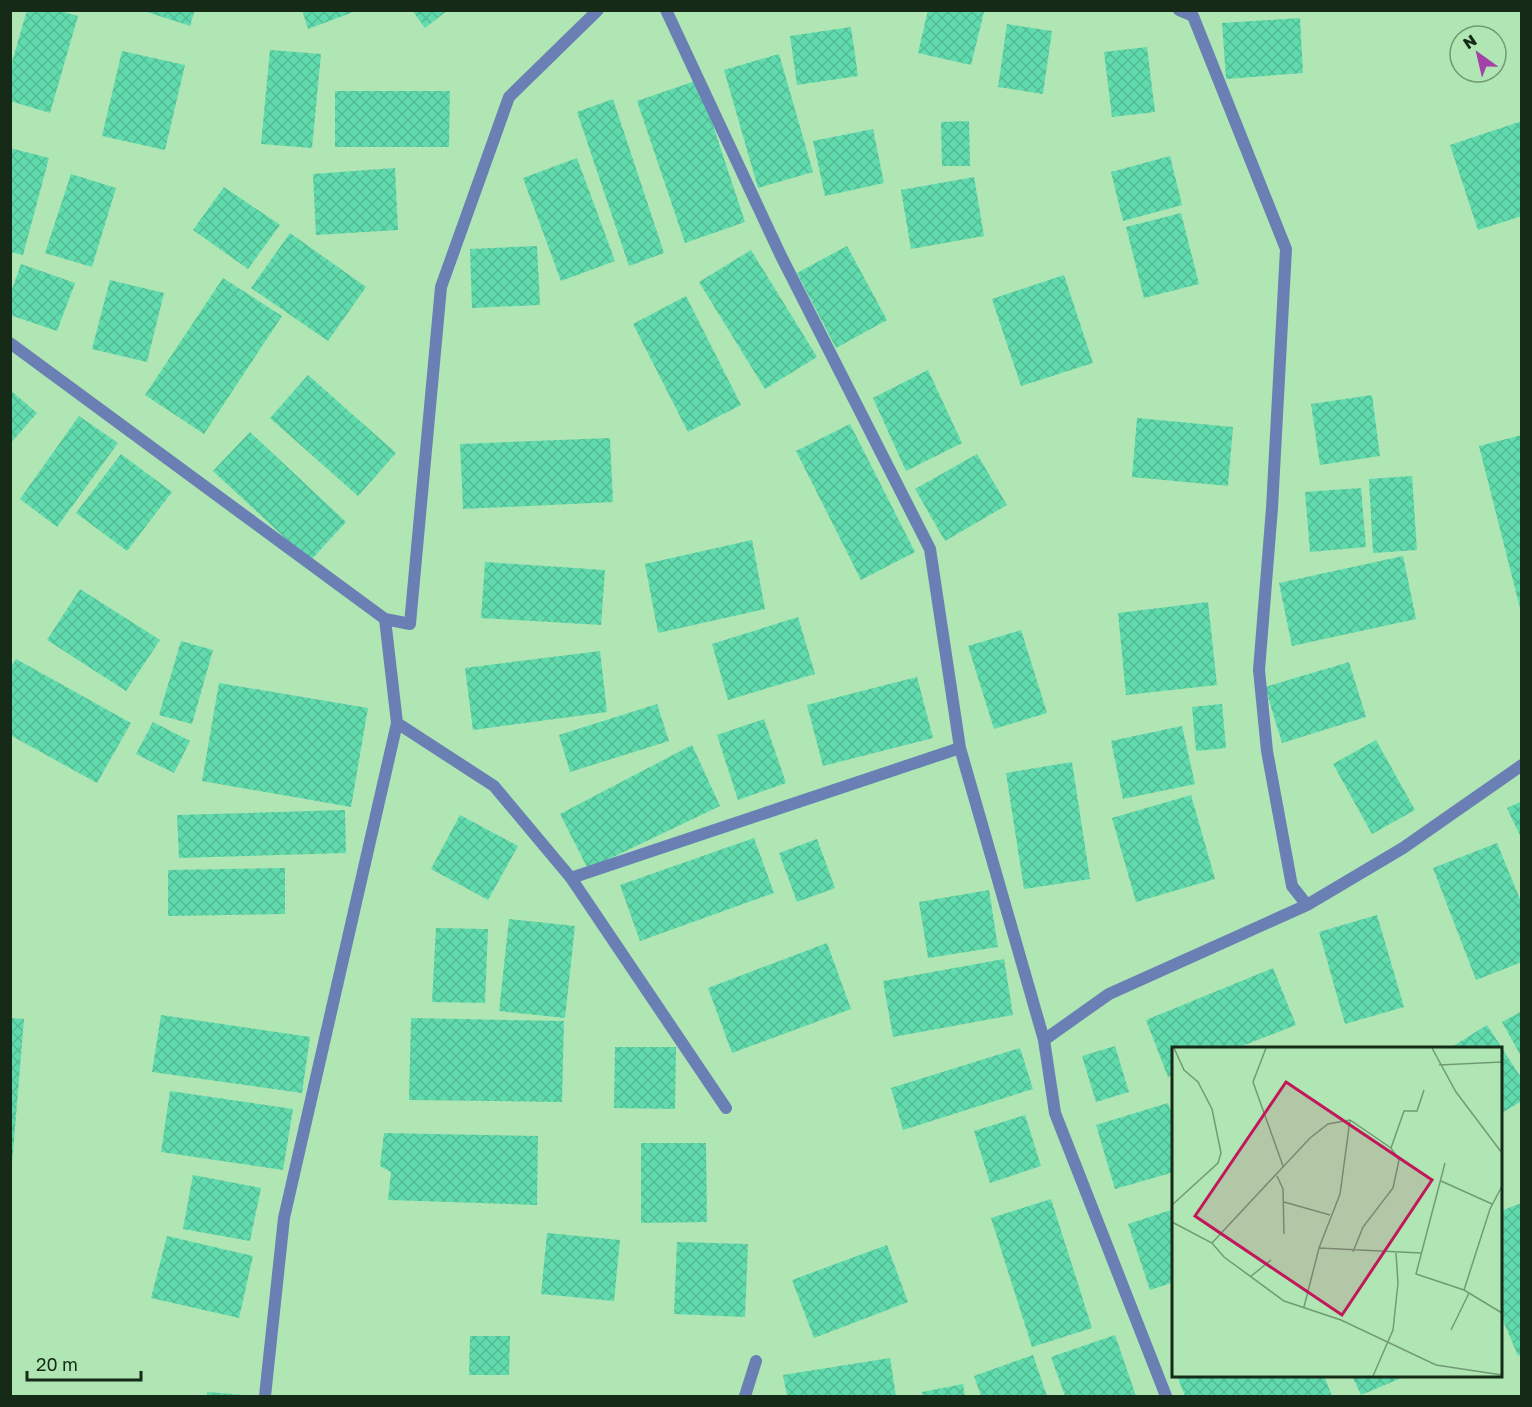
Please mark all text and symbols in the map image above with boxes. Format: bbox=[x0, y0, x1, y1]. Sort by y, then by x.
north arrow bbox=[1448, 24, 1508, 84]
text: N bbox=[1459, 30, 1480, 53]
inset map bbox=[1172, 1047, 1502, 1377]
scale bar bbox=[27, 1344, 141, 1382]
text: 20 m bbox=[36, 1353, 78, 1375]

